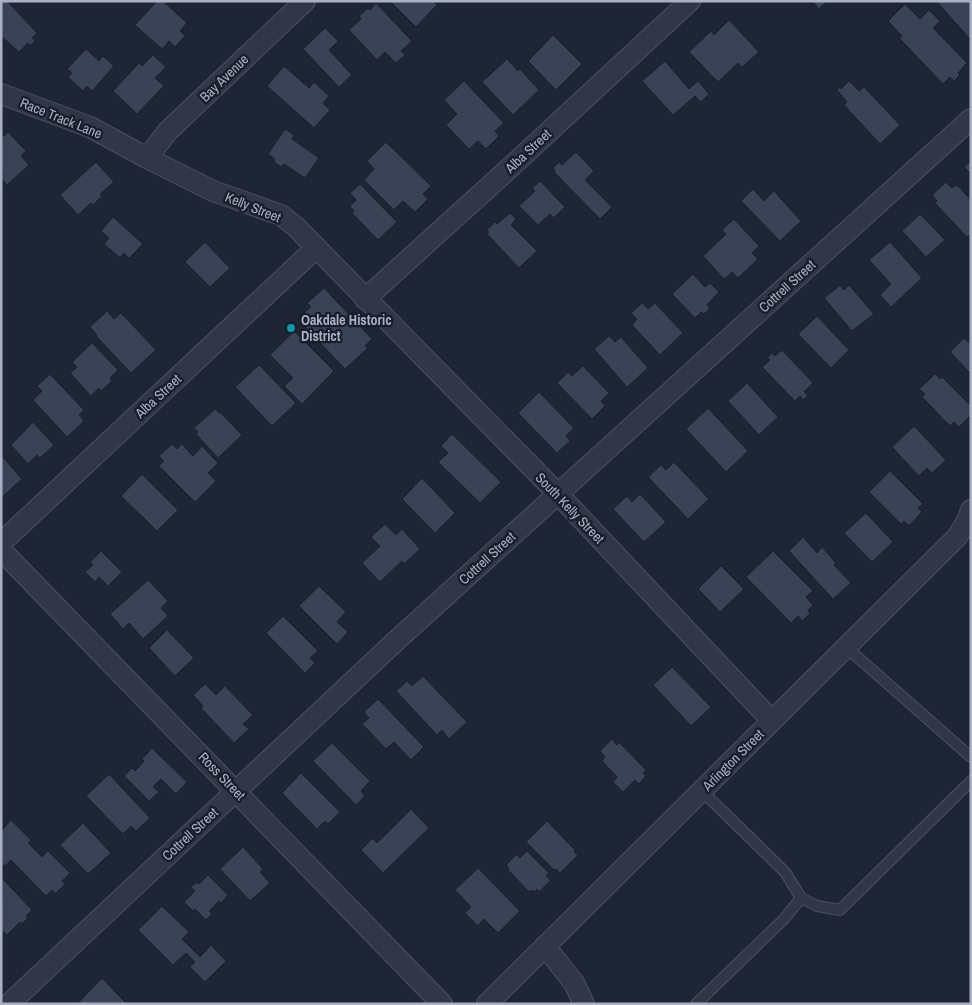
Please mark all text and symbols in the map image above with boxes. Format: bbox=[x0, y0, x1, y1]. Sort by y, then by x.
street label: Bay Avenue bbox=[196, 50, 252, 106]
street label: Race Track Lane bbox=[17, 93, 105, 143]
street label: Alba Street bbox=[500, 125, 555, 178]
street label: Kelly Street bbox=[222, 188, 284, 226]
street label: Cottrell Street bbox=[755, 256, 819, 316]
place label: Oakdale Historic District bbox=[301, 311, 392, 345]
marker: Oakdale Historic District bbox=[285, 322, 297, 334]
street label: Alba Street bbox=[130, 370, 185, 423]
street label: South Kelly Street bbox=[532, 469, 608, 547]
street label: Cottrell Street bbox=[455, 528, 519, 588]
street label: Arlington Street bbox=[698, 725, 768, 795]
street label: Ross Street bbox=[195, 748, 249, 804]
street label: Cottrell Street bbox=[158, 803, 222, 865]

